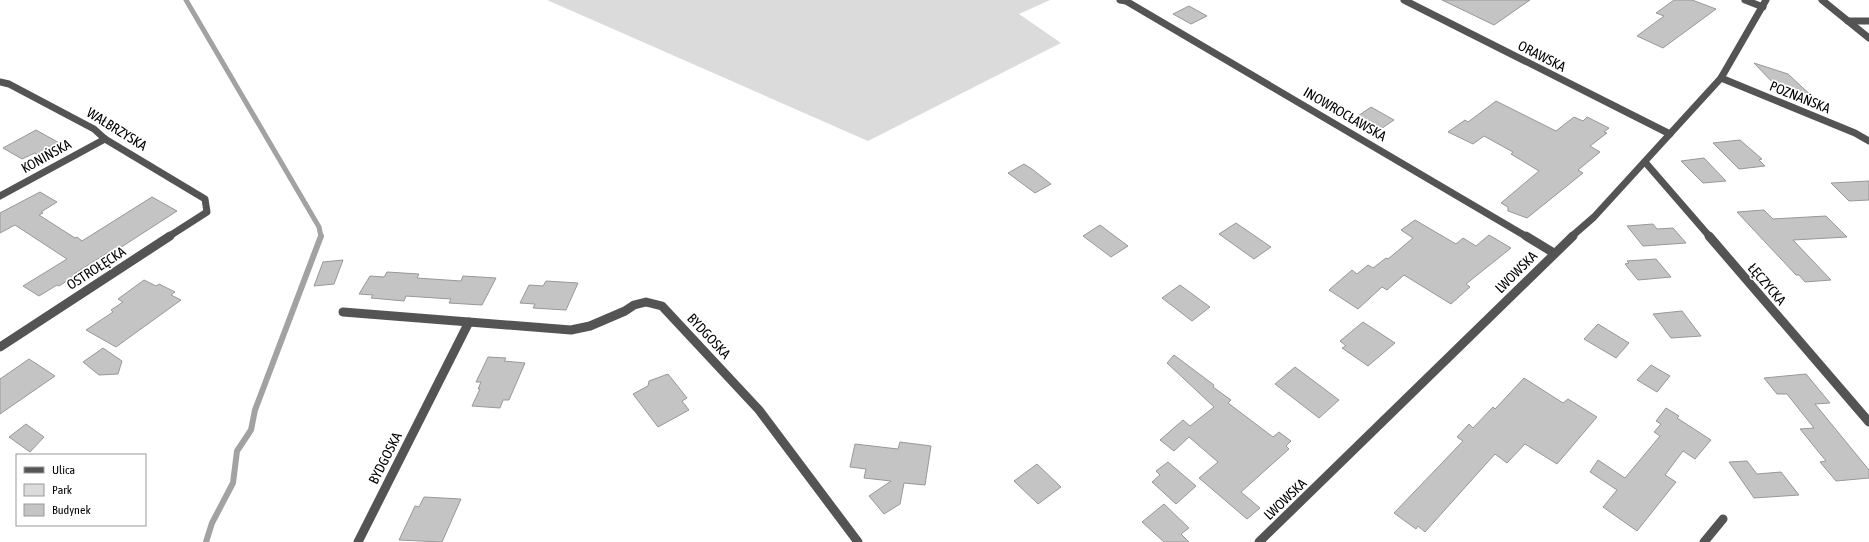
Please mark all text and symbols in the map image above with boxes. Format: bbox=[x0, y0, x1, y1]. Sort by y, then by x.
street label: ORAWSKA bbox=[1515, 37, 1569, 75]
street label: POZNAŃSKA bbox=[1767, 78, 1833, 116]
street label: INOWROCŁAWSKA bbox=[1301, 84, 1389, 144]
street label: WAŁBRZYSKA bbox=[84, 104, 150, 154]
street label: KONIŃSKA bbox=[18, 136, 74, 176]
street label: OSTROŁĘCKA bbox=[64, 243, 128, 293]
street label: LWOWSKA bbox=[1492, 248, 1540, 296]
street label: ŁĘCZYCKA bbox=[1745, 260, 1789, 308]
street label: BYDGOSKA bbox=[684, 310, 734, 362]
street label: BYDGOSKA bbox=[365, 429, 405, 487]
legend bbox=[16, 454, 146, 526]
text: Ulica bbox=[52, 463, 75, 477]
street label: LWOWSKA bbox=[1261, 475, 1310, 523]
text: Park bbox=[52, 483, 73, 497]
text: Budynek bbox=[52, 503, 91, 517]

